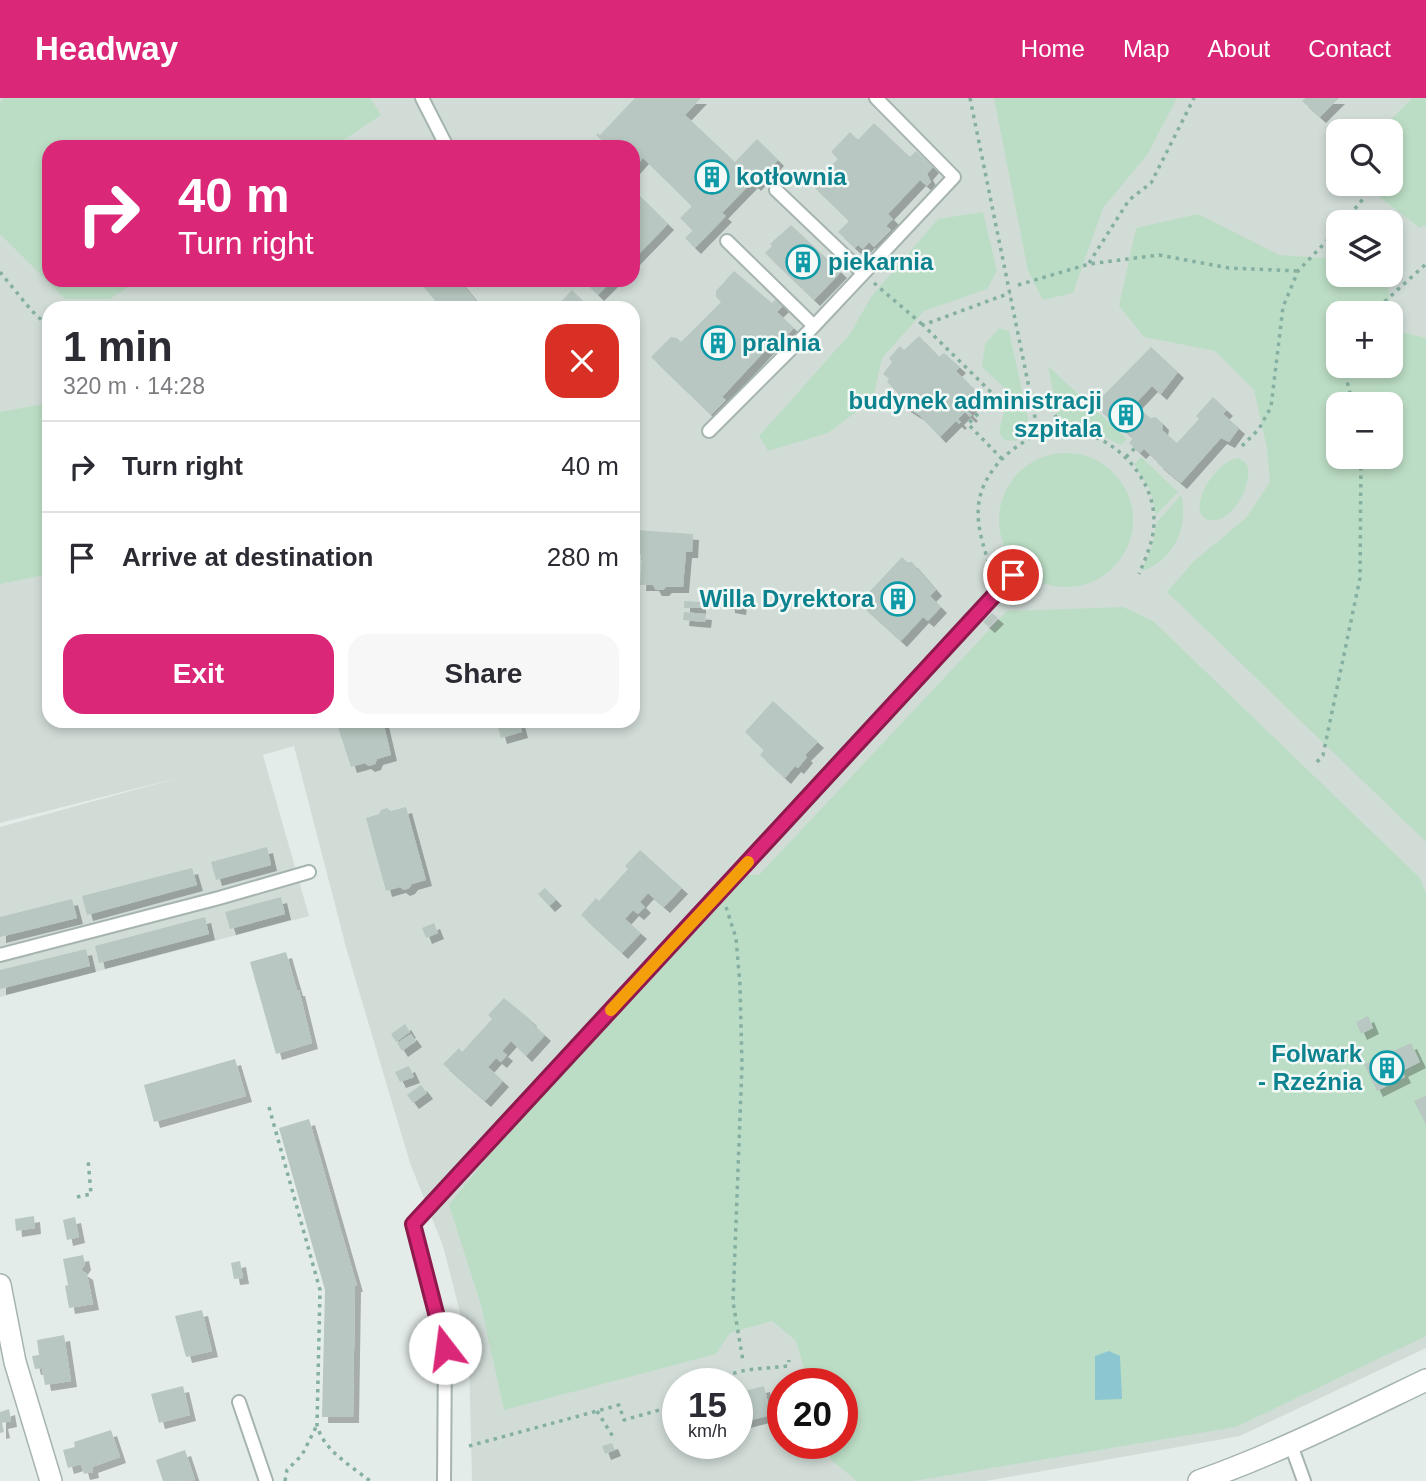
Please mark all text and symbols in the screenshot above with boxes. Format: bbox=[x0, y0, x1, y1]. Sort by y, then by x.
text: Headway bbox=[35, 30, 178, 67]
text: Home bbox=[1021, 35, 1085, 62]
text: Map bbox=[1123, 35, 1170, 62]
text: About bbox=[1208, 35, 1270, 62]
text: Contact bbox=[1308, 35, 1391, 62]
map controls bbox=[1326, 119, 1403, 469]
button: search bbox=[1326, 119, 1403, 196]
building icon: kotłownia bbox=[693, 158, 731, 196]
place label: kotłownia bbox=[736, 163, 847, 190]
icon: right bbox=[63, 168, 154, 259]
text: 40 m bbox=[178, 168, 290, 222]
button: layers bbox=[1326, 210, 1403, 287]
text: Turn right bbox=[178, 225, 314, 261]
building icon: piekarnia bbox=[784, 243, 822, 281]
place label: piekarnia bbox=[828, 248, 934, 275]
button: + bbox=[1326, 301, 1403, 378]
text: 1 min bbox=[63, 323, 173, 370]
button: close bbox=[545, 324, 619, 398]
building icon: pralnia bbox=[699, 324, 737, 362]
place label: pralnia bbox=[742, 329, 821, 356]
text: 320 m · 14:28 bbox=[63, 373, 205, 399]
place label: budynek administracji szpitala bbox=[849, 387, 1103, 442]
button: − bbox=[1326, 392, 1403, 469]
building icon: budynek administracji szpitala bbox=[1107, 396, 1145, 434]
icon: right bbox=[63, 448, 101, 486]
text: Turn right bbox=[122, 451, 243, 481]
text: 40 m bbox=[561, 451, 619, 481]
icon: arrive bbox=[63, 539, 101, 577]
text: Arrive at destination bbox=[122, 542, 373, 572]
text: 280 m bbox=[547, 542, 619, 572]
pin bbox=[983, 545, 1043, 605]
icon: arrive bbox=[994, 556, 1032, 594]
building icon: Willa Dyrektora bbox=[879, 580, 917, 618]
place label: Willa Dyrektora bbox=[699, 585, 875, 612]
button: Exit bbox=[63, 634, 334, 714]
button: Share bbox=[348, 634, 619, 714]
place label: Folwark - Rzeźnia bbox=[1258, 1040, 1363, 1095]
building icon: Folwark - Rzeźnia bbox=[1368, 1049, 1406, 1087]
position arrow bbox=[408, 1311, 482, 1385]
speed limit sign: 20 bbox=[767, 1368, 858, 1459]
text: 15 bbox=[688, 1385, 727, 1424]
text: km/h bbox=[688, 1421, 727, 1441]

